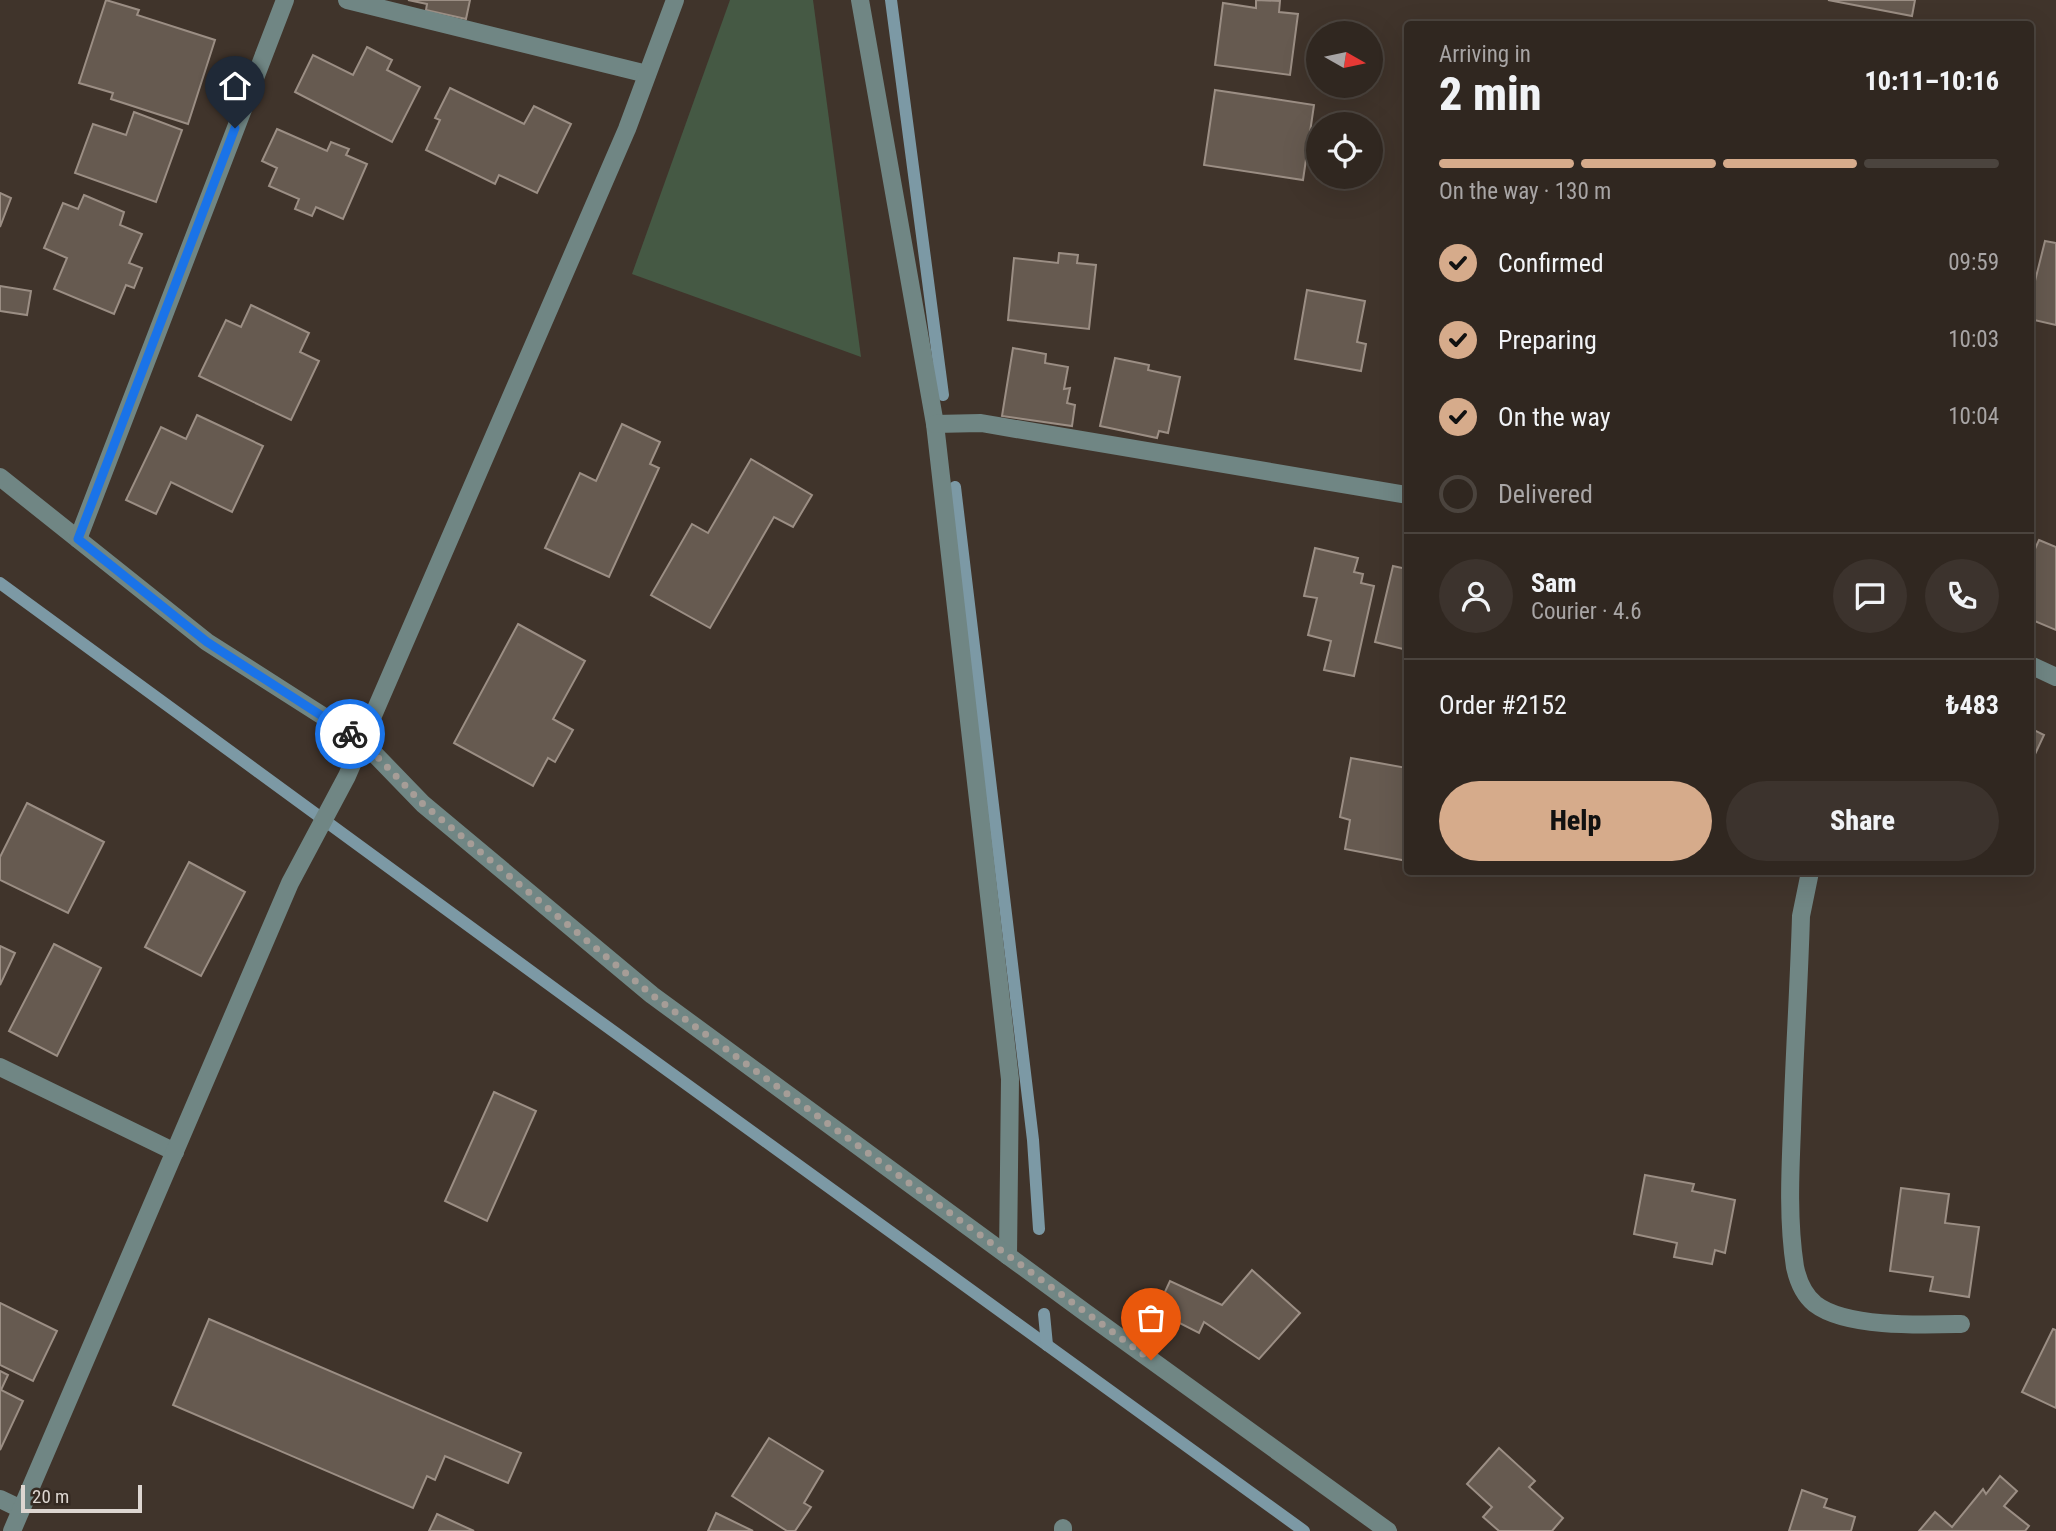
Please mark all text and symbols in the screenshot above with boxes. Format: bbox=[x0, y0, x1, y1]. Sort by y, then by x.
north arrow bbox=[1306, 21, 1382, 98]
map controls bbox=[1306, 21, 1383, 189]
text: Arriving in bbox=[1439, 41, 1531, 68]
pin bbox=[205, 56, 265, 128]
text: 10:11–10:16 bbox=[1865, 66, 1999, 96]
icon: home bbox=[216, 67, 254, 105]
text: 2 min bbox=[1439, 67, 1542, 121]
button: locate bbox=[1306, 112, 1383, 189]
text: On the way · 130 m bbox=[1439, 178, 1611, 205]
icon: check bbox=[1439, 244, 1477, 282]
text: Confirmed bbox=[1498, 248, 1604, 278]
text: 09:59 bbox=[1948, 249, 1999, 276]
icon: check bbox=[1439, 321, 1477, 359]
text: Preparing bbox=[1498, 325, 1597, 355]
text: 10:03 bbox=[1948, 326, 1999, 353]
icon: check bbox=[1439, 398, 1477, 436]
text: On the way bbox=[1498, 402, 1611, 432]
text: 10:04 bbox=[1948, 403, 1999, 430]
text: Delivered bbox=[1498, 479, 1593, 509]
button: person bbox=[1439, 559, 1513, 633]
button: chat bbox=[1833, 559, 1907, 633]
button: phone bbox=[1925, 559, 1999, 633]
text: Sam bbox=[1531, 568, 1577, 598]
text: Courier · 4.6 bbox=[1531, 598, 1642, 625]
text: Order #2152 bbox=[1439, 690, 1567, 720]
text: ₺483 bbox=[1946, 690, 1999, 720]
courier bbox=[315, 699, 385, 769]
icon: bike bbox=[331, 715, 369, 753]
button: Help bbox=[1439, 781, 1712, 861]
button: Share bbox=[1726, 781, 1999, 861]
pin bbox=[1121, 1288, 1181, 1360]
icon: bag bbox=[1132, 1299, 1170, 1337]
scale bar bbox=[21, 1482, 142, 1514]
text: 20 m bbox=[32, 1485, 69, 1508]

